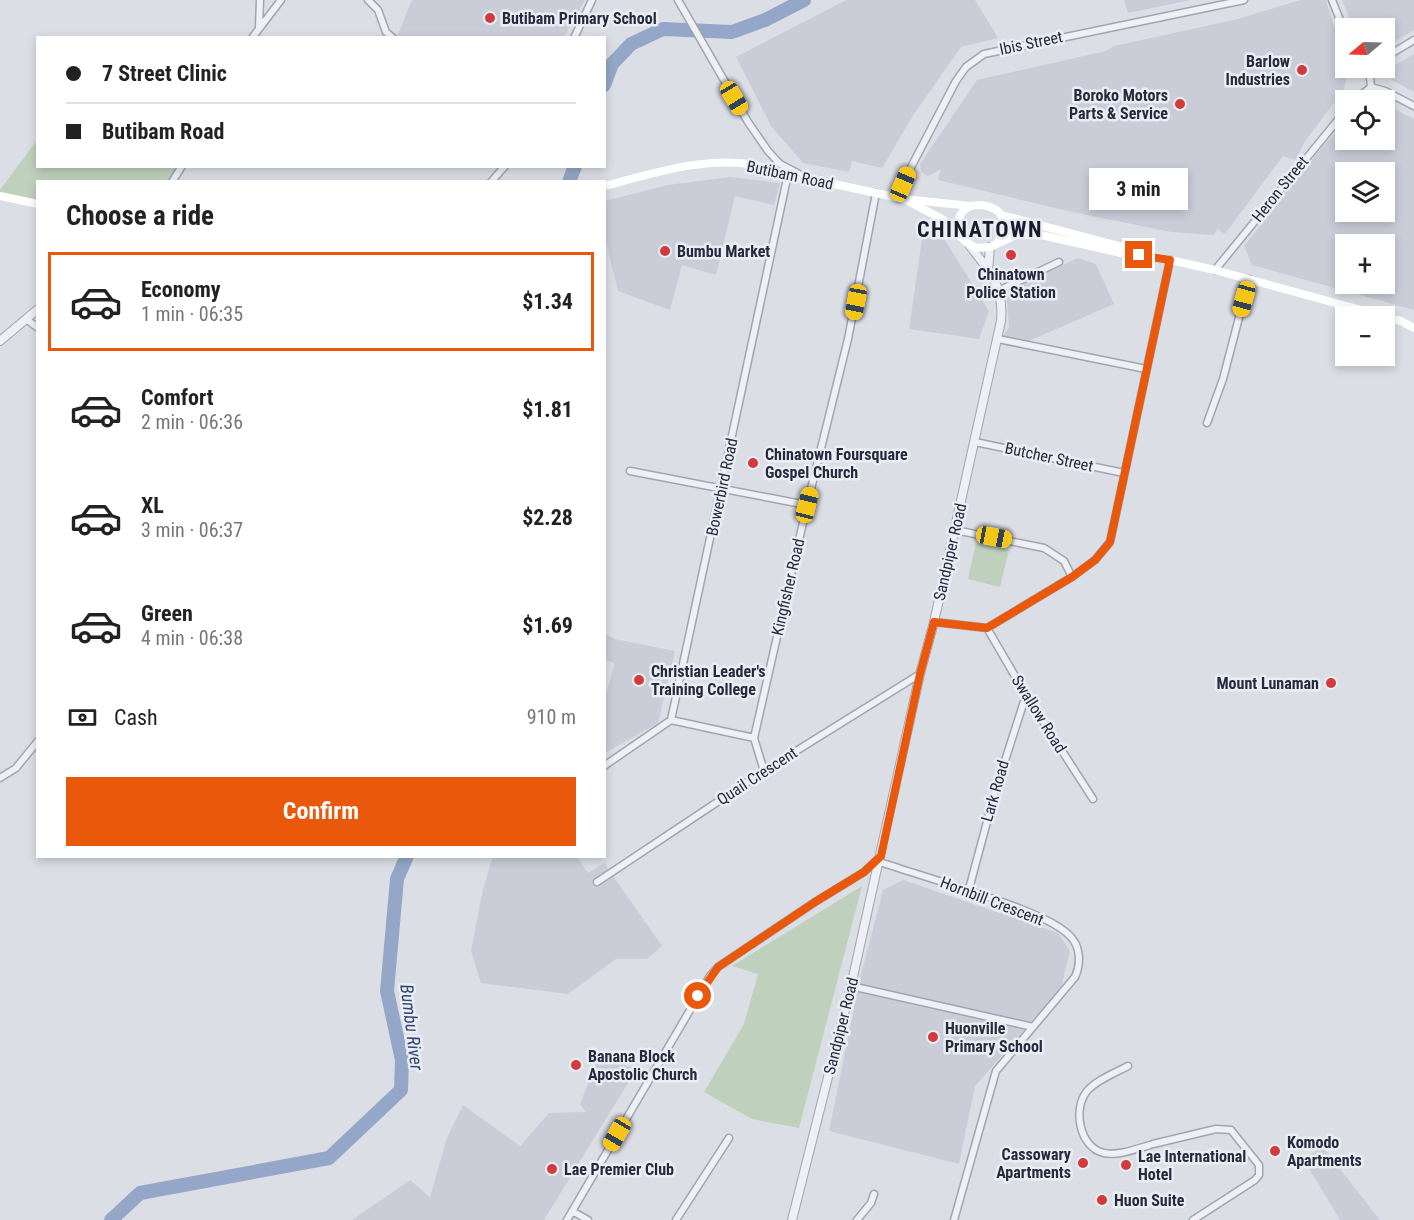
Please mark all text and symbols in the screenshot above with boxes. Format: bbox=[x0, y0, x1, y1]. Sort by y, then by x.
place label: Butibam Primary School bbox=[502, 9, 657, 28]
marker: Butibam Primary School bbox=[483, 11, 497, 25]
north arrow bbox=[1335, 18, 1395, 78]
map controls bbox=[1335, 18, 1395, 366]
street label: Ibis Street bbox=[998, 27, 1065, 59]
place label: Barlow Industries bbox=[1226, 52, 1290, 89]
text: 7 Street Clinic bbox=[102, 61, 227, 86]
marker: Barlow Industries bbox=[1295, 63, 1309, 77]
car bbox=[717, 78, 751, 118]
place label: Boroko Motors Parts & Service bbox=[1069, 86, 1168, 123]
button: locate bbox=[1335, 90, 1395, 150]
marker: Boroko Motors Parts & Service bbox=[1173, 97, 1187, 111]
text: Butibam Road bbox=[102, 119, 224, 144]
street label: Heron Street bbox=[1248, 152, 1312, 226]
street label: Butibam Road bbox=[745, 157, 835, 193]
button: layers bbox=[1335, 162, 1395, 222]
car bbox=[888, 164, 918, 204]
callout: 3 min bbox=[1090, 168, 1188, 210]
text: 3 min bbox=[1116, 177, 1161, 201]
text: Choose a ride bbox=[66, 200, 214, 232]
district label: CHINATOWN bbox=[917, 217, 1043, 242]
button: + bbox=[1335, 234, 1395, 294]
route end bbox=[1125, 241, 1152, 268]
place label: Bumbu Market bbox=[677, 242, 770, 261]
marker: Bumbu Market bbox=[658, 244, 672, 258]
marker: Chinatown Police Station bbox=[1004, 248, 1018, 262]
place label: Chinatown Police Station bbox=[966, 265, 1056, 302]
icon: car bbox=[69, 275, 123, 329]
text: Economy bbox=[141, 277, 221, 302]
car bbox=[1231, 279, 1257, 319]
car bbox=[844, 283, 868, 321]
text: $1.34 bbox=[522, 289, 573, 314]
text: 1 min · 06:35 bbox=[141, 302, 243, 326]
button: − bbox=[1335, 306, 1395, 366]
icon: car bbox=[69, 383, 123, 437]
text: Comfort bbox=[141, 385, 214, 410]
text: $1.81 bbox=[522, 397, 573, 422]
text: 2 min · 06:36 bbox=[141, 410, 243, 434]
street label: Bowerbird Road bbox=[702, 436, 742, 538]
street label: Butcher Street bbox=[1003, 438, 1095, 476]
place label: Chinatown Foursquare Gospel Church bbox=[765, 445, 908, 482]
marker: Chinatown Foursquare Gospel Church bbox=[746, 456, 760, 470]
car bbox=[794, 485, 820, 525]
icon: car bbox=[69, 491, 123, 545]
text: XL bbox=[141, 493, 164, 518]
street label: Sandpiper Road bbox=[930, 501, 970, 603]
text: $2.28 bbox=[522, 505, 573, 530]
text: 3 min · 06:37 bbox=[141, 518, 243, 542]
car bbox=[975, 525, 1013, 549]
street label: Kingfisher Road bbox=[768, 537, 808, 637]
icon: car bbox=[69, 599, 123, 653]
text: Green bbox=[141, 601, 193, 626]
text: $1.69 bbox=[522, 613, 573, 638]
text: 4 min · 06:38 bbox=[141, 626, 243, 650]
place label: Christian Leader's Training College bbox=[651, 662, 766, 699]
street label: Swallow Road bbox=[1008, 672, 1070, 756]
marker: Christian Leader's Training College bbox=[632, 673, 646, 687]
place label: Mount Lunaman bbox=[1216, 674, 1319, 693]
marker: Mount Lunaman bbox=[1324, 676, 1338, 690]
icon: cash bbox=[66, 701, 99, 734]
text: Cash bbox=[114, 705, 158, 730]
text: 910 m bbox=[527, 705, 576, 729]
street label: Quail Crescent bbox=[713, 743, 801, 809]
street label: Lark Road bbox=[977, 758, 1013, 824]
button: Confirm bbox=[66, 777, 576, 846]
street label: Hornbill Crescent bbox=[938, 873, 1047, 930]
street label: Sandpiper Road bbox=[820, 976, 862, 1076]
route start bbox=[684, 982, 711, 1009]
water label: Bumbu River bbox=[396, 983, 428, 1072]
place label: Huonville Primary School bbox=[945, 1019, 1043, 1056]
marker: Huonville Primary School bbox=[926, 1030, 940, 1044]
place label: Banana Block Apostolic Church bbox=[588, 1047, 697, 1084]
marker: Banana Block Apostolic Church bbox=[569, 1058, 583, 1072]
car bbox=[600, 1114, 634, 1154]
place label: Komodo Apartments bbox=[1287, 1133, 1362, 1170]
marker: Komodo Apartments bbox=[1268, 1144, 1282, 1158]
place label: Cassowary Apartments bbox=[996, 1145, 1071, 1182]
place label: Lae International Hotel bbox=[1138, 1147, 1246, 1184]
marker: Cassowary Apartments bbox=[1076, 1156, 1090, 1170]
marker: Lae International Hotel bbox=[1119, 1158, 1133, 1172]
place label: Lae Premier Club bbox=[564, 1160, 674, 1179]
marker: Lae Premier Club bbox=[545, 1162, 559, 1176]
place label: Huon Suite bbox=[1114, 1191, 1185, 1210]
marker: Huon Suite bbox=[1095, 1193, 1109, 1207]

